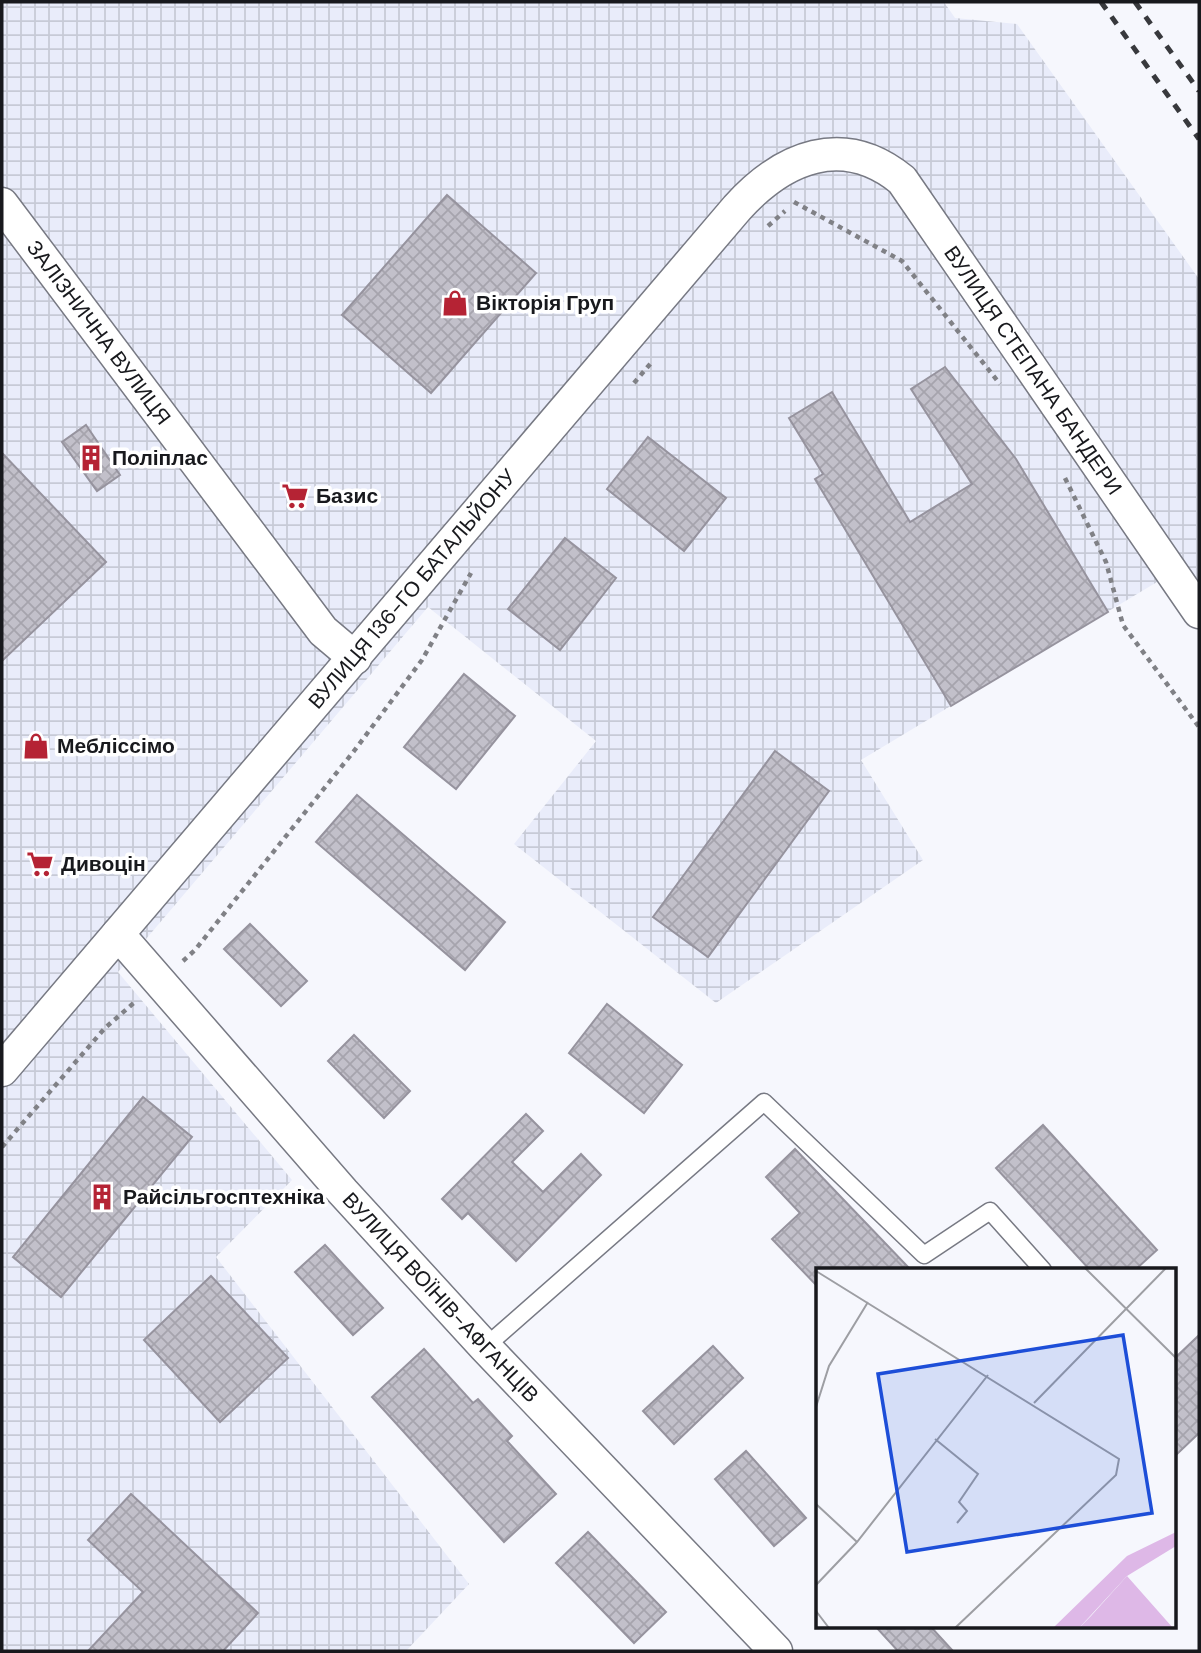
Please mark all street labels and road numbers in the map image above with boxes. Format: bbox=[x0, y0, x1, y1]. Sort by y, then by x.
street label: ЗАЛІЗНИЧНА ВУЛИЦЯ bbox=[20, 235, 177, 431]
street label: ВУЛИЦЯ СТЕПАНА БАНДЕРИ bbox=[937, 240, 1128, 500]
street label: ВУЛИЦЯ 136-ГО БАТАЛЬЙОНУ bbox=[302, 463, 523, 715]
street label: ВУЛИЦЯ ВОЇНІВ-АФГАНЦІВ bbox=[336, 1186, 545, 1409]

